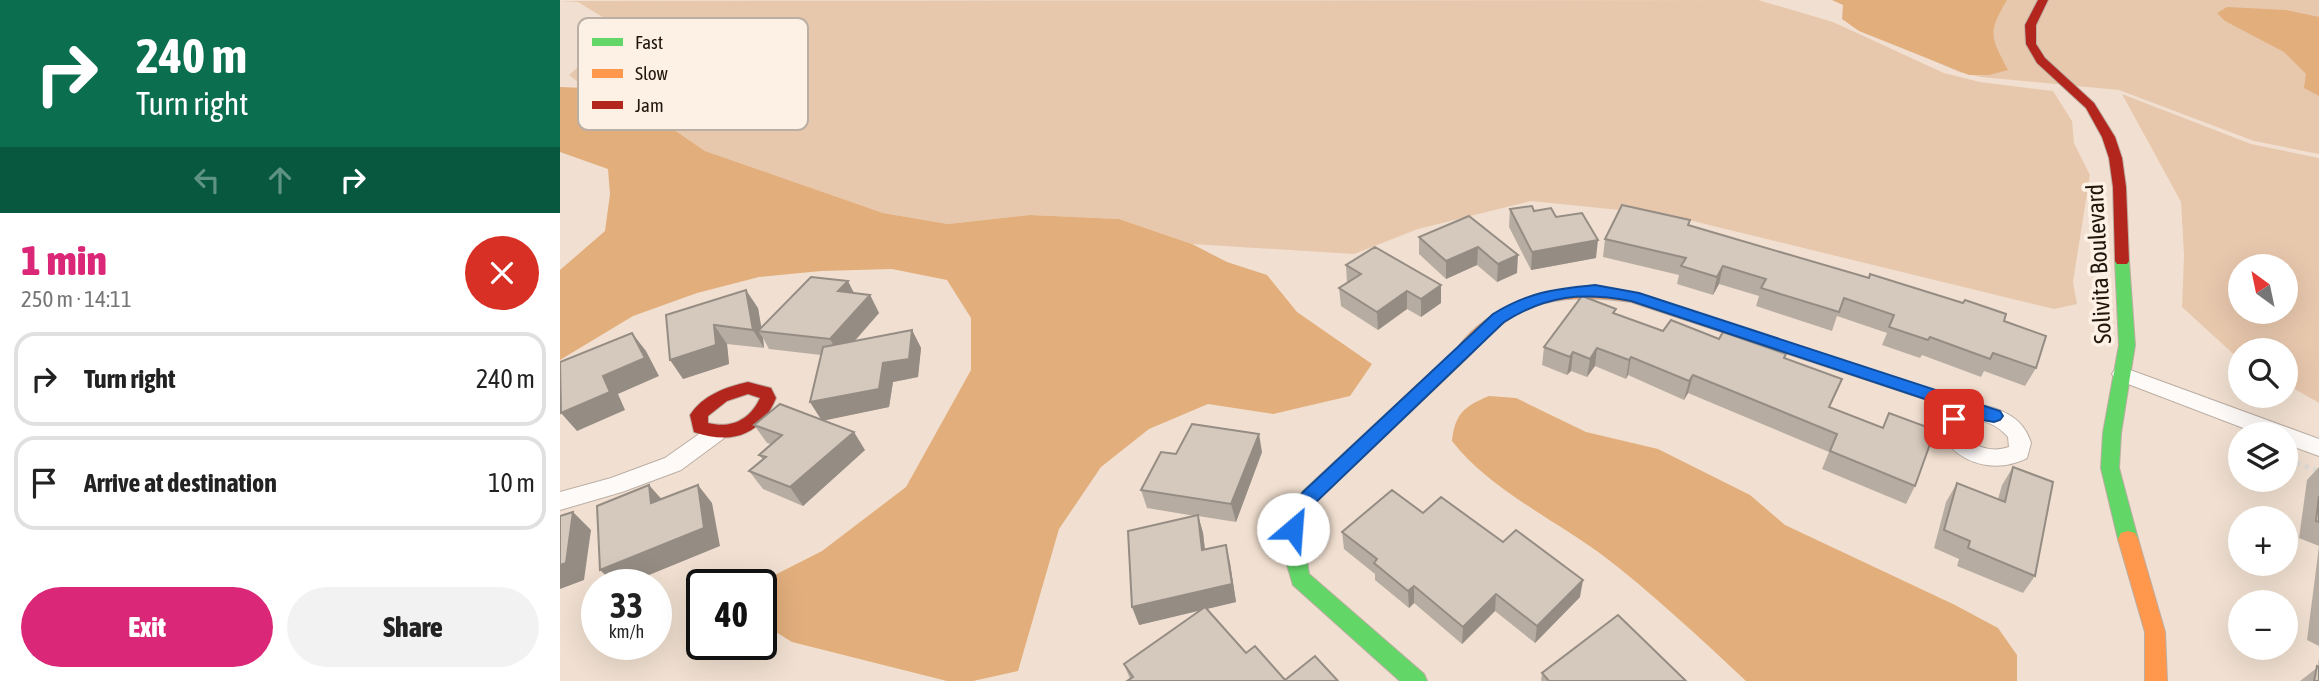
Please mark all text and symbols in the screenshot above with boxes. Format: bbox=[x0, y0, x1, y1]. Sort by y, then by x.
legend bbox=[578, 18, 808, 130]
text: 240 m bbox=[136, 27, 247, 83]
icon: right bbox=[21, 28, 112, 119]
text: Fast bbox=[635, 31, 663, 53]
text: Slow bbox=[635, 62, 669, 84]
text: Turn right bbox=[136, 85, 249, 122]
text: Jam bbox=[635, 94, 664, 116]
icon: left bbox=[188, 161, 226, 199]
icon: ahead bbox=[261, 161, 299, 199]
icon: right bbox=[334, 161, 372, 199]
street label: Solivita Boulevard bbox=[2081, 183, 2116, 345]
text: 1 min bbox=[21, 236, 107, 284]
button: close bbox=[465, 236, 539, 310]
north arrow bbox=[2228, 254, 2298, 324]
map controls bbox=[2228, 254, 2298, 660]
text: 250 m · 14:11 bbox=[21, 286, 132, 312]
button: search bbox=[2228, 338, 2298, 408]
icon: right bbox=[25, 360, 63, 398]
text: Turn right bbox=[84, 364, 175, 394]
text: 240 m bbox=[476, 364, 535, 394]
pin bbox=[1924, 389, 1984, 449]
icon: arrive bbox=[1935, 400, 1973, 438]
button: layers bbox=[2228, 422, 2298, 492]
icon: arrive bbox=[25, 464, 63, 502]
text: Arrive at destination bbox=[84, 468, 277, 498]
text: 10 m bbox=[488, 468, 535, 498]
position arrow bbox=[1256, 492, 1330, 566]
button: + bbox=[2228, 506, 2298, 576]
speed limit sign: 40 bbox=[686, 569, 777, 660]
text: 33 bbox=[610, 585, 643, 625]
button: Exit bbox=[21, 587, 273, 667]
button: Share bbox=[287, 587, 539, 667]
button: − bbox=[2228, 590, 2298, 660]
text: km/h bbox=[609, 621, 644, 642]

